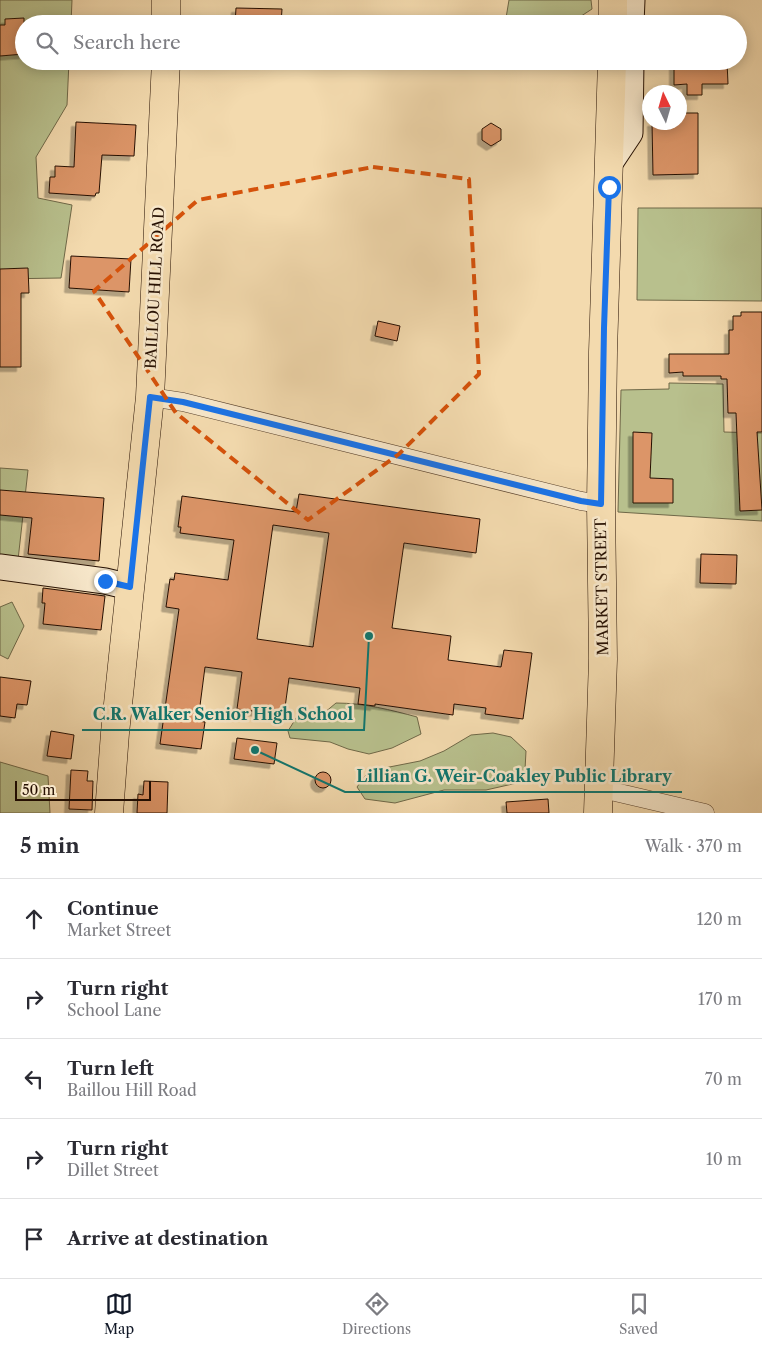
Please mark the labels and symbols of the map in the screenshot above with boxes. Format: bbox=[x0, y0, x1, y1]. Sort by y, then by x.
north arrow bbox=[642, 85, 687, 130]
route start bbox=[598, 176, 621, 199]
street label: BAILLOU HILL ROAD bbox=[141, 206, 168, 370]
street label: MARKET STREET bbox=[591, 518, 612, 656]
route end bbox=[94, 570, 117, 593]
callout: C.R. Walker Senior High School bbox=[82, 699, 364, 730]
text: C.R. Walker Senior High School bbox=[93, 704, 354, 724]
callout: Lillian G. Weir-Coakley Public Library bbox=[345, 761, 682, 792]
text: Lillian G. Weir-Coakley Public Library bbox=[356, 766, 673, 786]
scale bar bbox=[15, 778, 151, 801]

